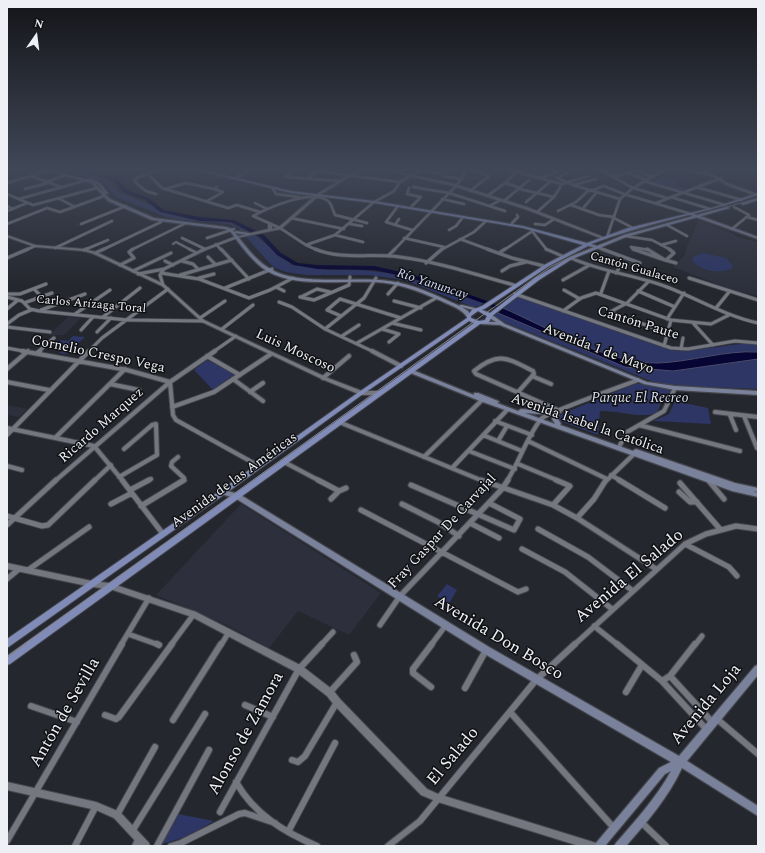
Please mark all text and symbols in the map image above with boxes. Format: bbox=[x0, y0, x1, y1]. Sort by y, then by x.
text: N bbox=[33, 15, 45, 33]
north arrow bbox=[16, 16, 56, 56]
street label: Cantón Gualaceo bbox=[588, 249, 680, 289]
water label: Río Yanuncay bbox=[395, 266, 469, 304]
street label: Carlos Arízaga Toral bbox=[36, 293, 146, 317]
street label: Cantón Paute bbox=[595, 304, 681, 344]
street label: Avenida 1 de Mayo bbox=[540, 321, 656, 379]
street label: Luis Moscoso bbox=[253, 326, 337, 378]
street label: Cornelio Crespo Vega bbox=[30, 333, 166, 377]
street label: Ricardo Marquez bbox=[56, 385, 148, 467]
street label: Avenida Isabel la Católica bbox=[508, 391, 666, 459]
park label: Parque El Recreo bbox=[591, 391, 689, 407]
street label: Avenida de las Américas bbox=[169, 430, 301, 532]
street label: Fray Gaspar De Carvajal bbox=[385, 471, 501, 593]
street label: Avenida El Salado bbox=[572, 526, 688, 628]
street label: Avenida Don Bosco bbox=[430, 592, 566, 686]
street label: Antón de Sevilla bbox=[26, 654, 106, 772]
street label: Avenida Loja bbox=[667, 660, 747, 750]
street label: Alonso de Zamora bbox=[205, 669, 289, 799]
street label: El Salado bbox=[424, 724, 484, 790]

